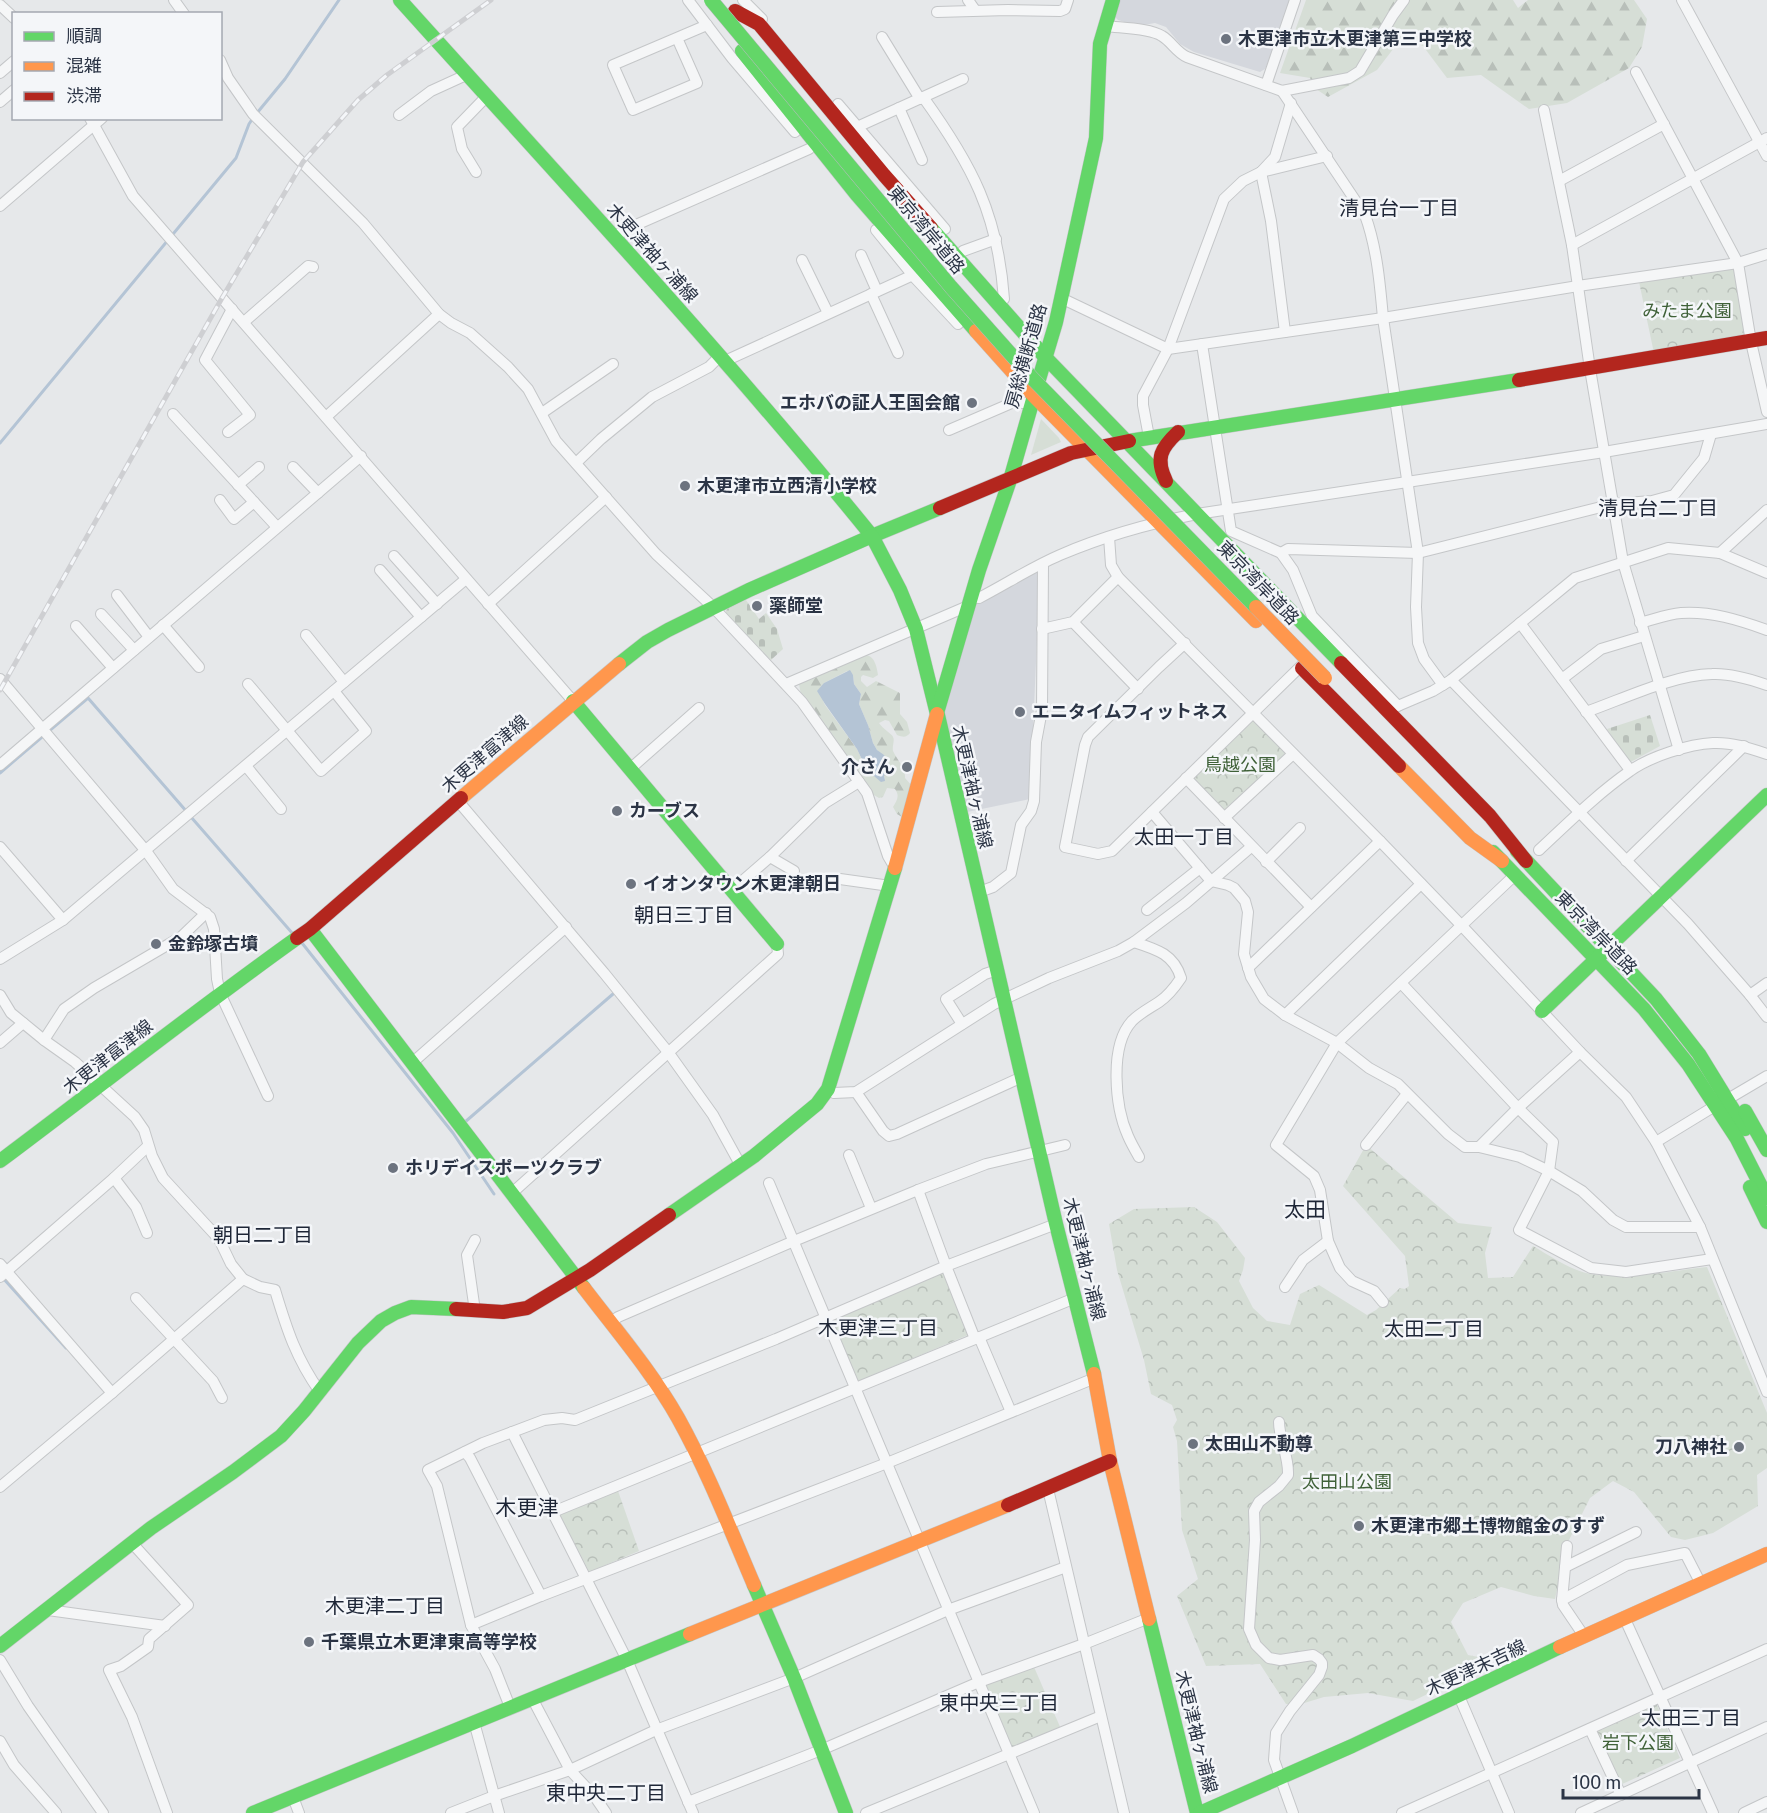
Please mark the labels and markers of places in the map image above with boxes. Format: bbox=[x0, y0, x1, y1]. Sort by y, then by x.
place label: 木更津市立木更津第三中学校 bbox=[1238, 28, 1472, 49]
marker: 木更津市立木更津第三中学校 bbox=[1219, 32, 1233, 46]
place label: エホバの証人王国会館 bbox=[780, 392, 960, 413]
marker: エホバの証人王国会館 bbox=[965, 396, 979, 410]
place label: 木更津市立西清小学校 bbox=[697, 475, 877, 496]
marker: 木更津市立西清小学校 bbox=[678, 479, 692, 493]
place label: 薬師堂 bbox=[769, 595, 823, 616]
marker: 薬師堂 bbox=[750, 599, 764, 613]
place label: エニタイムフィットネス bbox=[1032, 701, 1228, 722]
marker: エニタイムフィットネス bbox=[1013, 705, 1027, 719]
place label: 介さん bbox=[841, 756, 895, 777]
marker: 介さん bbox=[900, 760, 914, 774]
place label: カーブス bbox=[629, 800, 700, 821]
marker: カーブス bbox=[610, 804, 624, 818]
place label: イオンタウン木更津朝日 bbox=[643, 873, 841, 894]
marker: イオンタウン木更津朝日 bbox=[624, 877, 638, 891]
place label: 金鈴塚古墳 bbox=[168, 933, 258, 954]
marker: 金鈴塚古墳 bbox=[149, 937, 163, 951]
place label: ホリデイスポーツクラブ bbox=[405, 1157, 602, 1178]
marker: ホリデイスポーツクラブ bbox=[386, 1161, 400, 1175]
place label: 太田山不動尊 bbox=[1205, 1433, 1313, 1454]
place label: 刀八神社 bbox=[1655, 1436, 1727, 1457]
marker: 太田山不動尊 bbox=[1186, 1437, 1200, 1451]
marker: 刀八神社 bbox=[1732, 1440, 1746, 1454]
place label: 木更津市郷土博物館金のすず bbox=[1371, 1515, 1605, 1536]
marker: 木更津市郷土博物館金のすず bbox=[1352, 1519, 1366, 1533]
place label: 千葉県立木更津東高等学校 bbox=[321, 1631, 537, 1652]
marker: 千葉県立木更津東高等学校 bbox=[302, 1635, 316, 1649]

